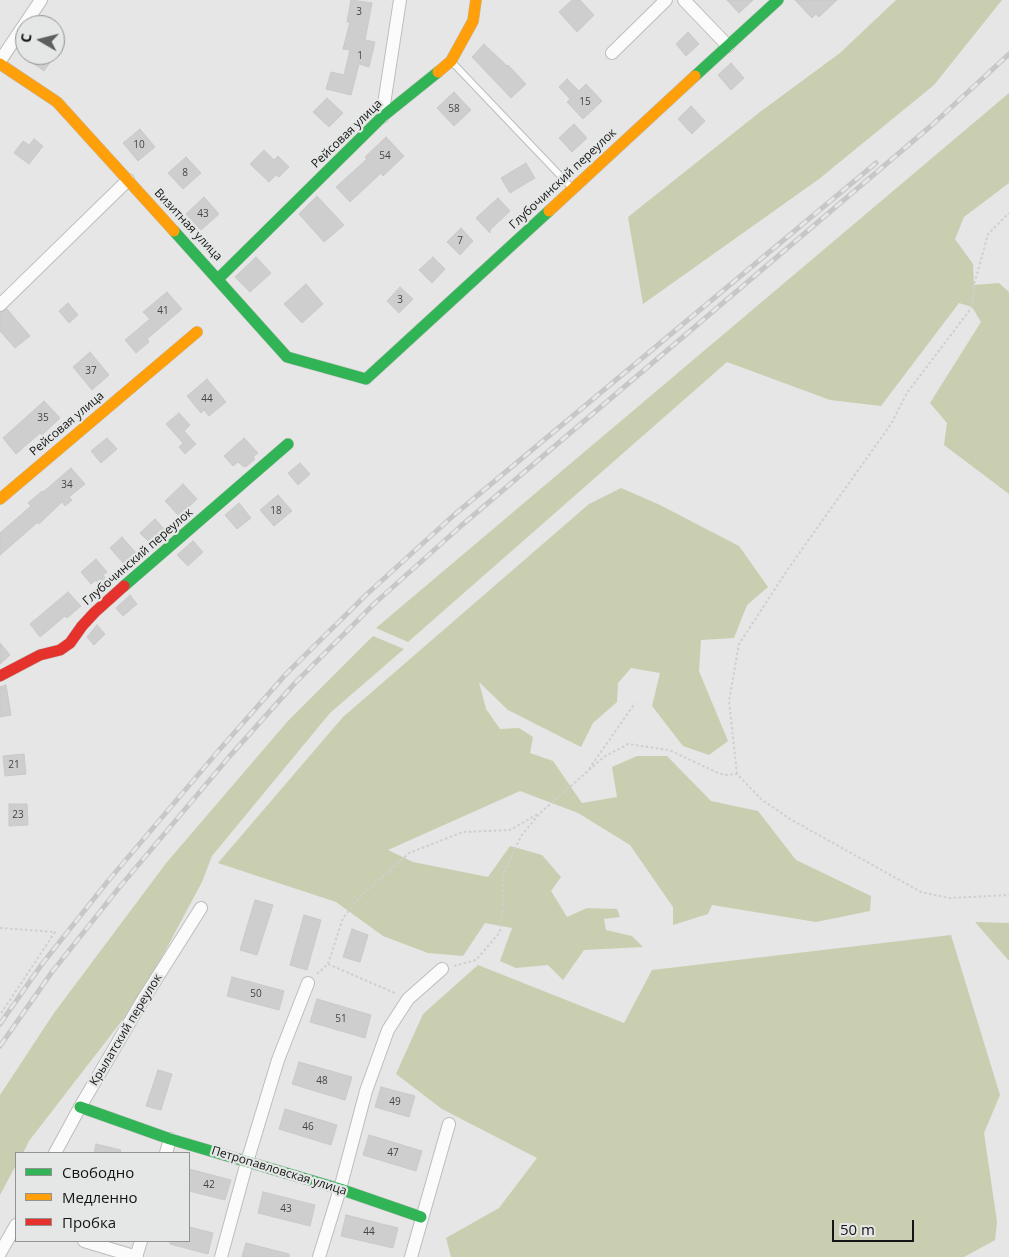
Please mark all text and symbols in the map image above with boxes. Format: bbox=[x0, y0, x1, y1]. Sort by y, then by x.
house number: 3 bbox=[356, 6, 362, 18]
north arrow bbox=[15, 15, 65, 65]
text: С bbox=[16, 32, 36, 44]
house number: 1 bbox=[357, 50, 363, 62]
house number: 15 bbox=[579, 96, 591, 108]
street label: Рейсовая улица bbox=[309, 97, 385, 171]
house number: 58 bbox=[448, 103, 460, 115]
street label: Глубочинский переулок bbox=[507, 126, 619, 232]
house number: 10 bbox=[133, 139, 145, 151]
house number: 54 bbox=[379, 150, 391, 162]
house number: 8 bbox=[182, 167, 188, 179]
street label: Визитная улица bbox=[151, 186, 225, 264]
house number: 43 bbox=[197, 208, 209, 220]
house number: 7 bbox=[457, 235, 463, 247]
house number: 3 bbox=[397, 294, 403, 306]
house number: 41 bbox=[157, 305, 169, 317]
house number: 37 bbox=[85, 365, 97, 377]
street label: Рейсовая улица bbox=[27, 389, 107, 459]
house number: 44 bbox=[201, 393, 213, 405]
house number: 35 bbox=[37, 412, 49, 424]
house number: 34 bbox=[61, 479, 73, 491]
street label: Глубочинский переулок bbox=[80, 505, 196, 609]
house number: 18 bbox=[270, 505, 282, 517]
house number: 21 bbox=[8, 759, 20, 771]
house number: 23 bbox=[12, 809, 24, 821]
street label: Крылатский переулок bbox=[87, 971, 165, 1089]
house number: 50 bbox=[250, 988, 262, 1000]
house number: 51 bbox=[335, 1013, 347, 1025]
house number: 48 bbox=[316, 1075, 328, 1087]
house number: 49 bbox=[389, 1096, 401, 1108]
house number: 46 bbox=[302, 1121, 314, 1133]
street label: Петропавловская улица bbox=[210, 1144, 348, 1198]
house number: 47 bbox=[387, 1147, 399, 1159]
legend bbox=[15, 1152, 190, 1242]
text: Свободно bbox=[62, 1162, 134, 1182]
house number: 42 bbox=[203, 1179, 215, 1191]
text: Медленно bbox=[62, 1187, 138, 1207]
house number: 43 bbox=[280, 1203, 292, 1215]
scale bar bbox=[834, 1210, 916, 1242]
text: Пробка bbox=[62, 1212, 116, 1232]
text: 50 m bbox=[840, 1219, 875, 1239]
house number: 44 bbox=[363, 1226, 375, 1238]

